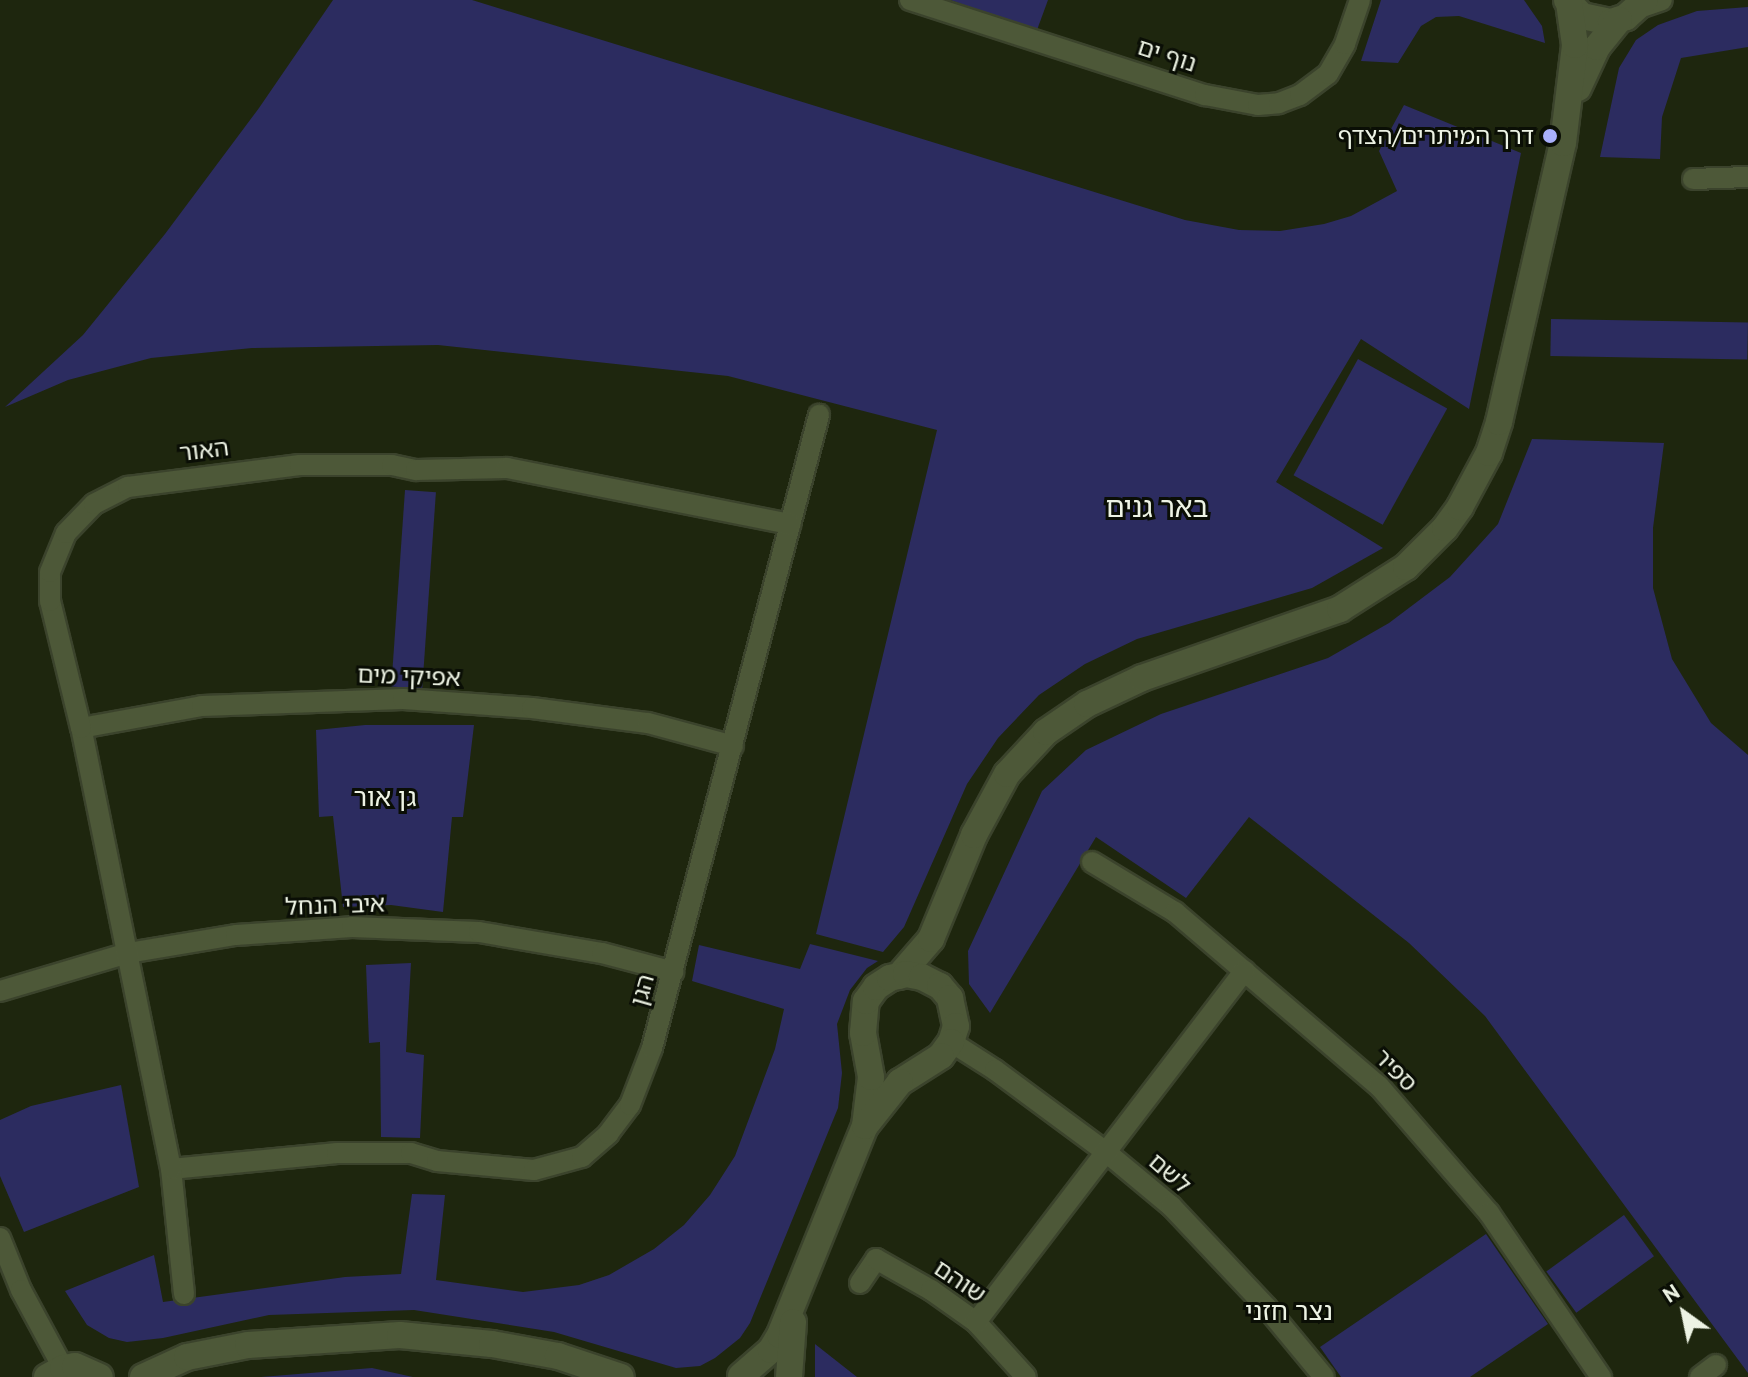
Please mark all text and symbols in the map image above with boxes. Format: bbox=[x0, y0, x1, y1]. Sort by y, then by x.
street label: נוף ים bbox=[1134, 32, 1200, 78]
place label: דרך המיתרים/הצדף bbox=[1338, 122, 1534, 150]
marker: דרך המיתרים/הצדף bbox=[1541, 127, 1559, 145]
street label: האור bbox=[178, 433, 230, 467]
district label: באר גנים bbox=[1105, 490, 1209, 524]
street label: אפיקי מים bbox=[357, 660, 461, 692]
district label: גן אור bbox=[354, 781, 416, 813]
street label: איבי הנחל bbox=[285, 889, 385, 921]
street label: הגן bbox=[624, 971, 660, 1009]
street label: ספיר bbox=[1369, 1043, 1423, 1097]
street label: לשם bbox=[1143, 1147, 1197, 1199]
street label: שוהם bbox=[929, 1253, 991, 1309]
north arrow bbox=[1644, 1273, 1724, 1353]
text: N bbox=[1657, 1277, 1685, 1309]
district label: נצר חזני bbox=[1245, 1295, 1333, 1327]

